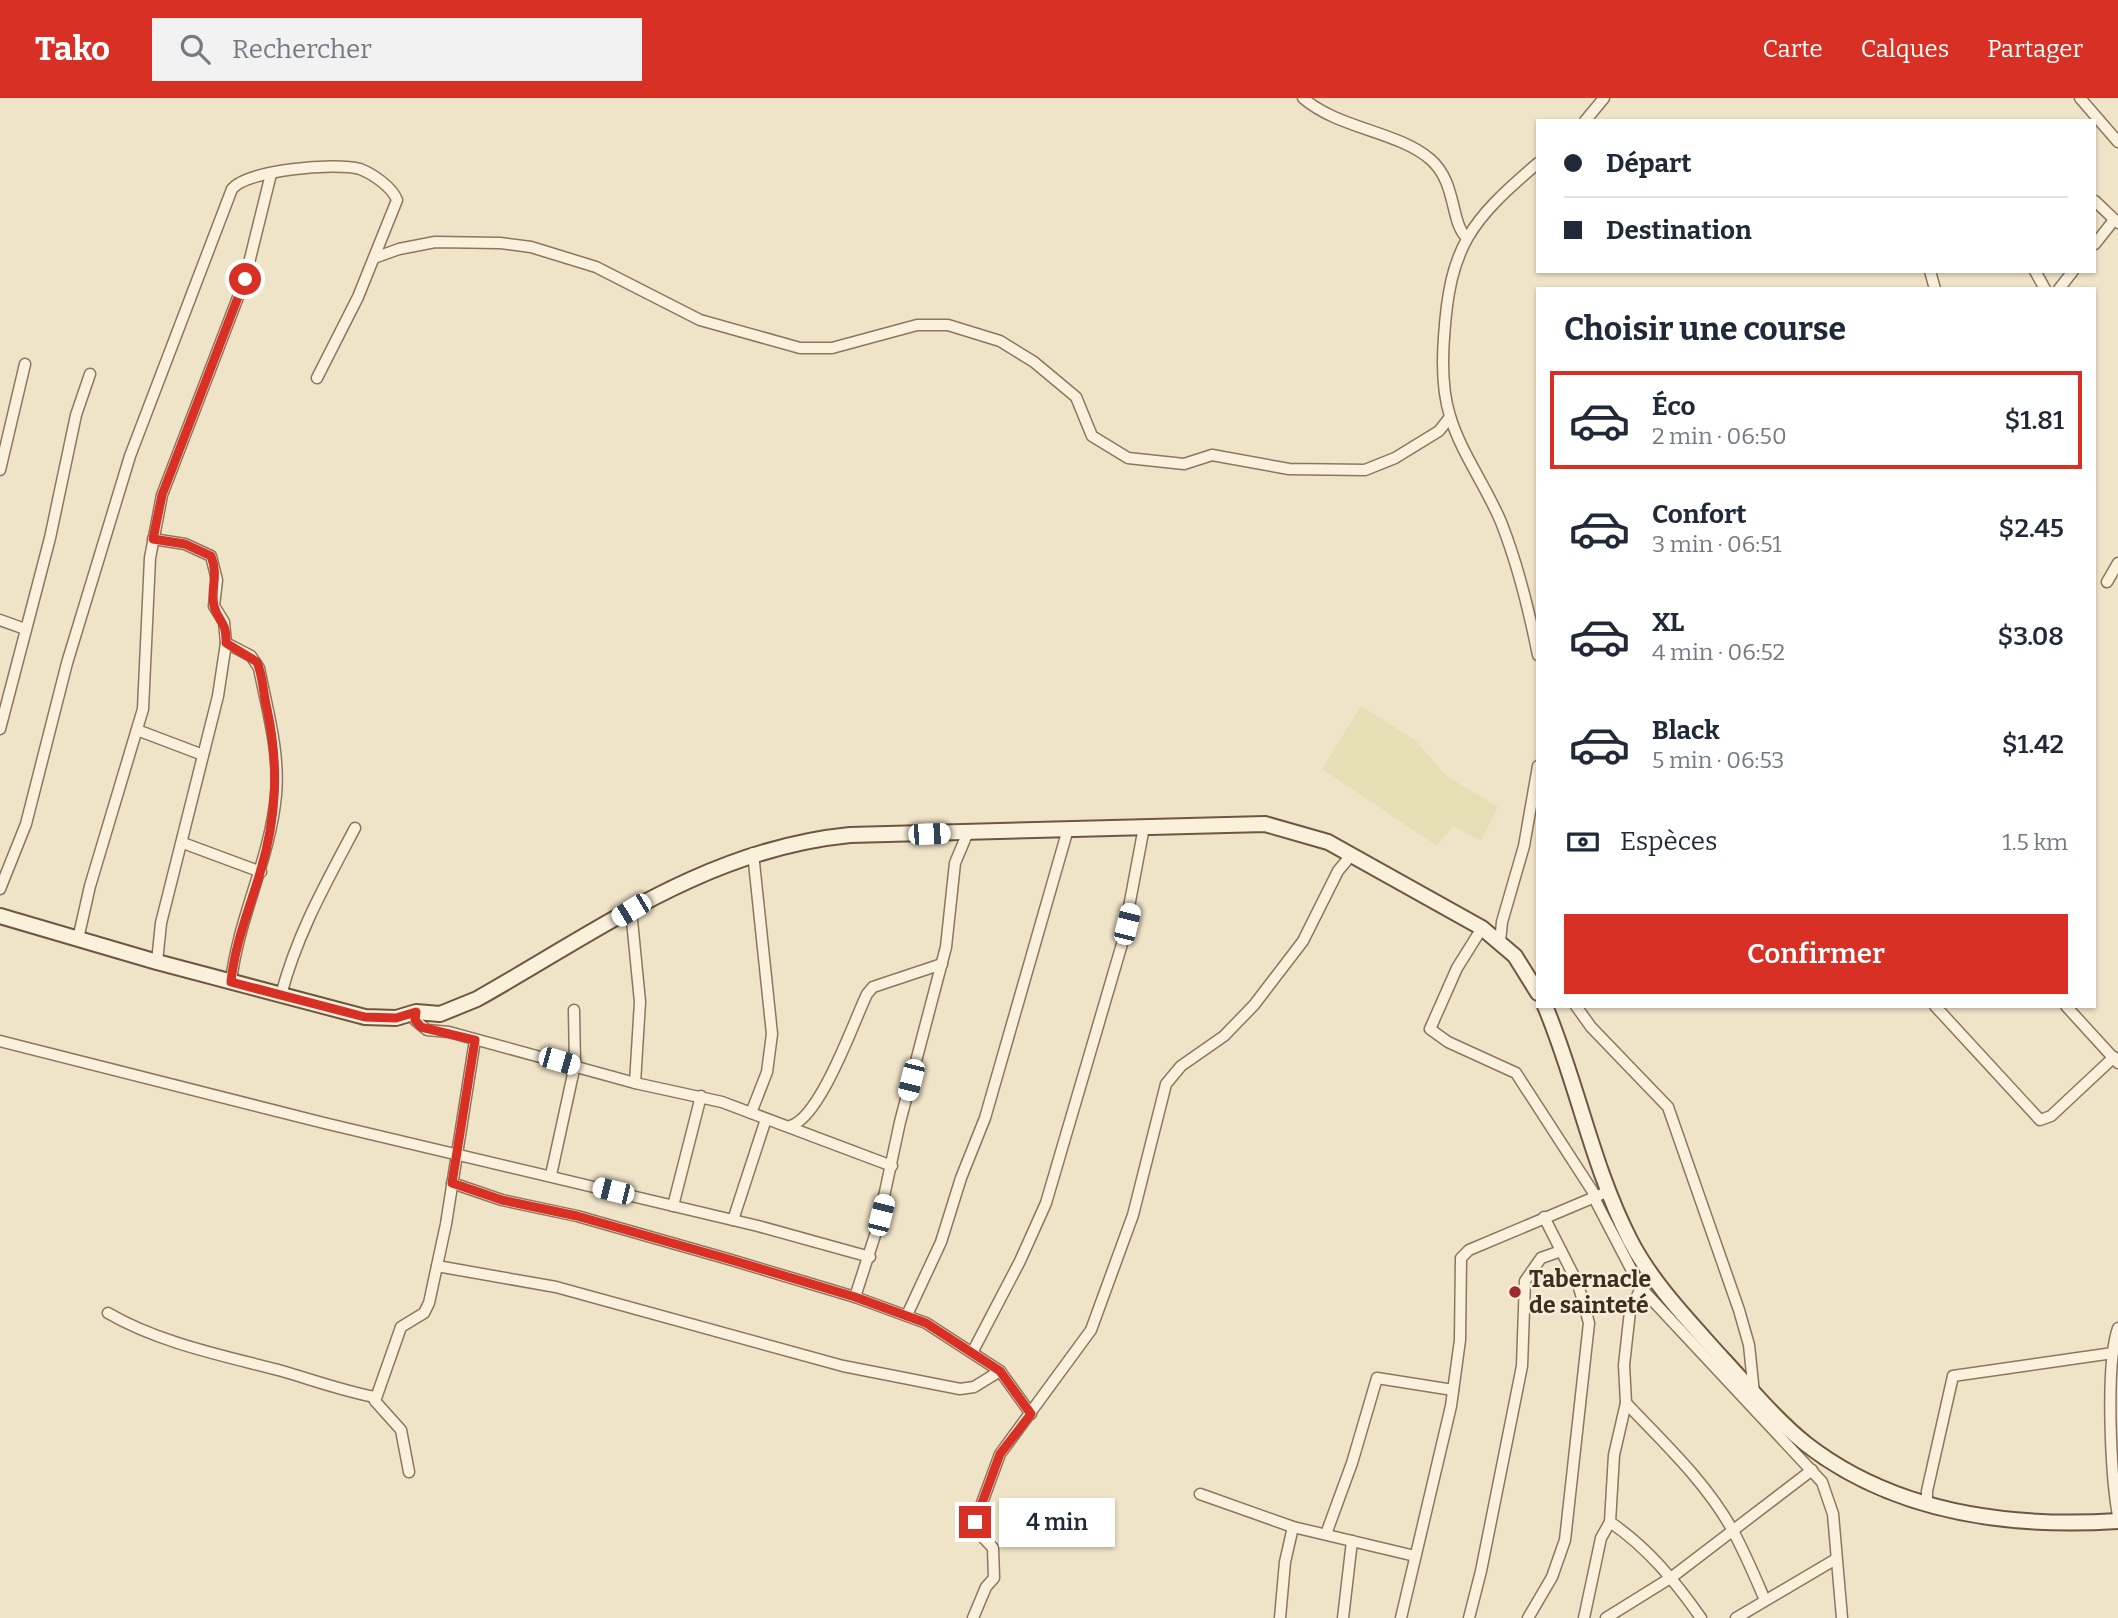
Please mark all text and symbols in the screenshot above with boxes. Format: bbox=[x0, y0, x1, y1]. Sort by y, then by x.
search box bbox=[152, 18, 642, 81]
text: Tako bbox=[35, 29, 110, 69]
icon: search bbox=[176, 30, 214, 68]
text: Rechercher bbox=[232, 34, 372, 65]
text: Carte bbox=[1763, 35, 1823, 63]
text: Calques bbox=[1861, 35, 1949, 63]
text: Partager bbox=[1987, 35, 2083, 63]
text: Départ bbox=[1606, 148, 1692, 179]
text: Destination bbox=[1606, 215, 1752, 246]
route start bbox=[229, 263, 261, 295]
text: Choisir une course bbox=[1564, 310, 1846, 348]
icon: car bbox=[1568, 389, 1631, 452]
text: Éco bbox=[1652, 391, 1695, 422]
text: $1.81 bbox=[2005, 405, 2064, 436]
text: 2 min · 06:50 bbox=[1652, 422, 1787, 450]
icon: car bbox=[1568, 497, 1631, 560]
text: Confort bbox=[1652, 499, 1747, 530]
text: $2.45 bbox=[1999, 513, 2064, 544]
text: 3 min · 06:51 bbox=[1652, 530, 1782, 558]
icon: car bbox=[1568, 605, 1631, 668]
text: XL bbox=[1652, 607, 1684, 638]
text: $3.08 bbox=[1997, 621, 2064, 652]
text: 4 min · 06:52 bbox=[1652, 638, 1785, 666]
icon: car bbox=[1568, 713, 1631, 776]
text: Black bbox=[1652, 715, 1720, 746]
text: $1.42 bbox=[2002, 729, 2064, 760]
text: 5 min · 06:53 bbox=[1652, 746, 1784, 774]
car bbox=[908, 823, 951, 845]
icon: cash bbox=[1564, 823, 1602, 861]
text: Espèces bbox=[1620, 826, 1717, 857]
text: 1.5 km bbox=[2002, 828, 2068, 856]
car bbox=[608, 890, 655, 930]
car bbox=[1112, 901, 1143, 947]
button: Confirmer bbox=[1564, 914, 2068, 994]
car bbox=[536, 1045, 583, 1077]
car bbox=[896, 1057, 927, 1103]
car bbox=[591, 1176, 636, 1206]
car bbox=[866, 1192, 897, 1238]
place label: Tabernacle de sainteté bbox=[1529, 1265, 1651, 1319]
marker: Tabernacle de sainteté bbox=[1507, 1284, 1523, 1300]
callout: 4 min bbox=[1000, 1498, 1115, 1546]
route end bbox=[959, 1506, 991, 1538]
text: 4 min bbox=[1026, 1508, 1088, 1536]

